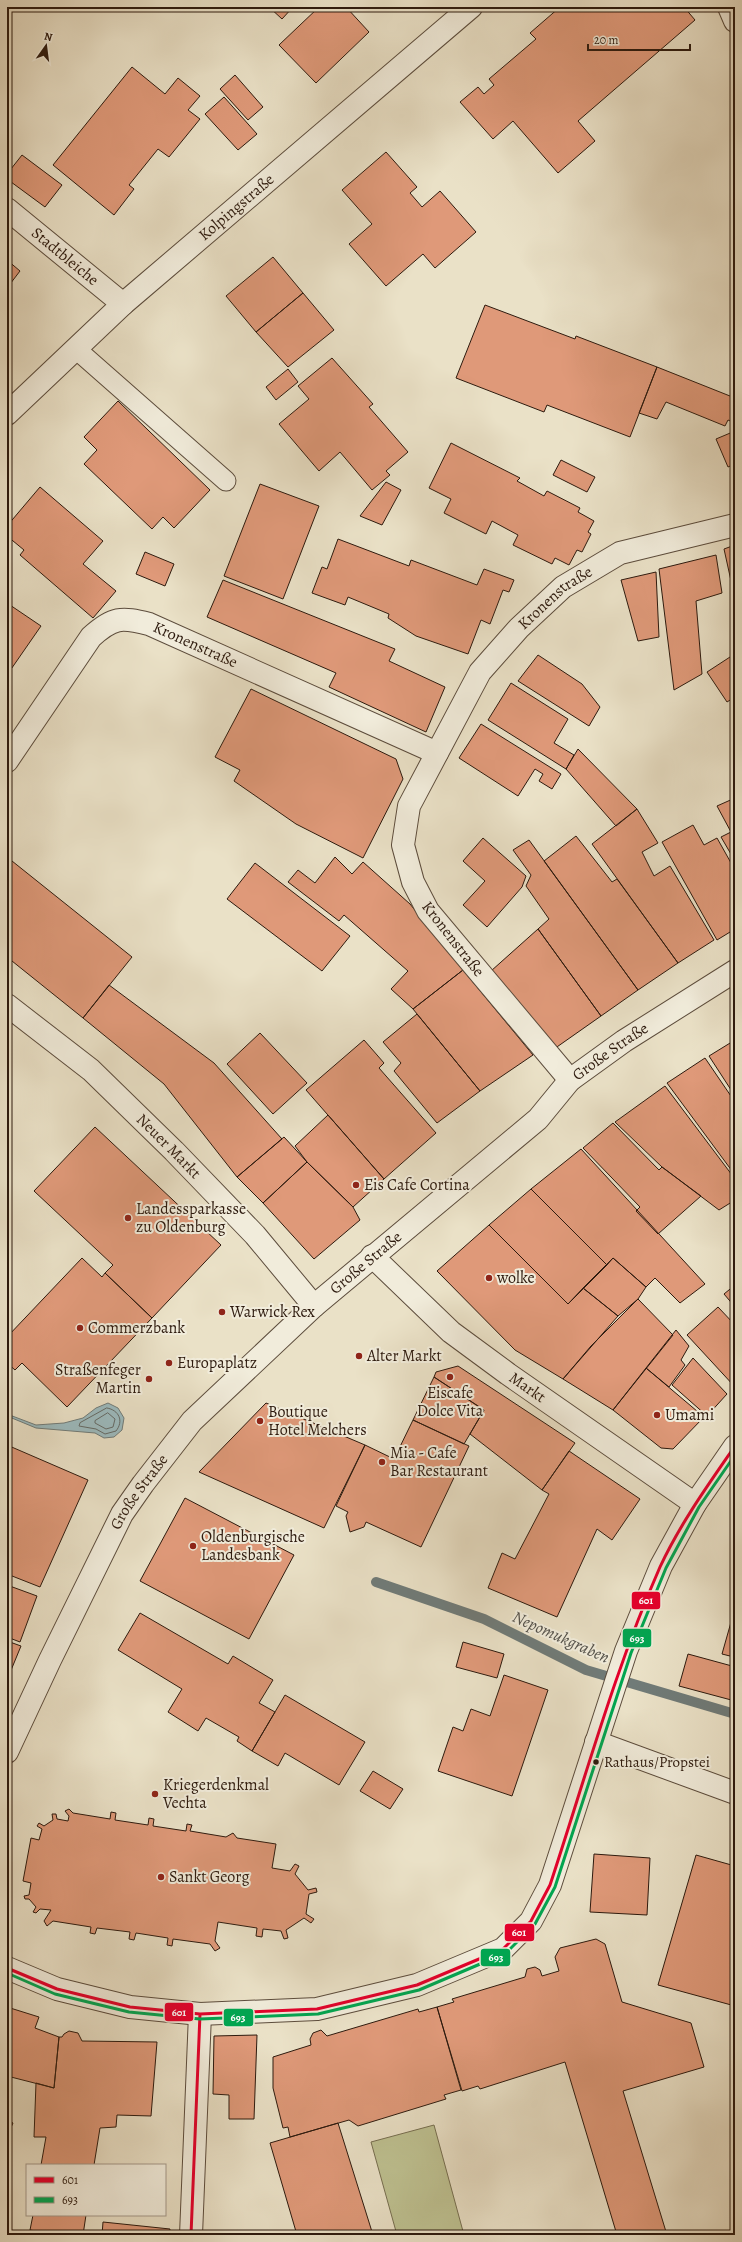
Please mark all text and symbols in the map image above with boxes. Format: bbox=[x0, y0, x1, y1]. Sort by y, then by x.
north arrow bbox=[26, 26, 66, 66]
scale bar bbox=[588, 26, 690, 52]
text: N bbox=[43, 29, 54, 45]
text: 20 m bbox=[594, 32, 618, 48]
street label: Kolpingstraße bbox=[194, 169, 279, 246]
street label: Stadtbleiche bbox=[27, 222, 103, 291]
street label: Kronenstraße bbox=[513, 561, 597, 635]
street label: Kronenstraße bbox=[149, 616, 241, 673]
street label: Kronenstraße bbox=[416, 897, 490, 981]
street label: Große Straße bbox=[568, 1017, 652, 1086]
street label: Neuer Markt bbox=[131, 1109, 206, 1184]
place label: Eis Cafe Cortina bbox=[364, 1174, 470, 1196]
marker: Eis Cafe Cortina bbox=[351, 1180, 361, 1190]
place label: Landessparkasse zu Oldenburg bbox=[136, 1198, 246, 1238]
marker: Landessparkasse zu Oldenburg bbox=[123, 1213, 133, 1223]
street label: Große Straße bbox=[325, 1226, 407, 1299]
place label: wolke bbox=[496, 1267, 535, 1289]
marker: wolke bbox=[484, 1273, 494, 1283]
place label: Warwick Rex bbox=[229, 1301, 315, 1323]
marker: Warwick Rex bbox=[217, 1307, 227, 1317]
place label: Commerzbank bbox=[88, 1317, 185, 1339]
marker: Commerzbank bbox=[75, 1323, 85, 1333]
place label: Alter Markt bbox=[366, 1345, 442, 1367]
marker: Alter Markt bbox=[354, 1351, 364, 1361]
place label: Europaplatz bbox=[177, 1352, 257, 1374]
marker: Europaplatz bbox=[164, 1358, 174, 1368]
place label: Straßenfeger Martin bbox=[55, 1359, 141, 1399]
street label: Markt bbox=[505, 1367, 550, 1408]
marker: Eiscafe Dolce Vita bbox=[445, 1372, 455, 1382]
marker: Straßenfeger Martin bbox=[144, 1374, 154, 1384]
place label: Eiscafe Dolce Vita bbox=[417, 1382, 484, 1422]
place label: Boutique Hotel Melchers bbox=[268, 1401, 367, 1441]
place label: Umami bbox=[665, 1404, 714, 1426]
marker: Umami bbox=[652, 1410, 662, 1420]
marker: Boutique Hotel Melchers bbox=[255, 1416, 265, 1426]
place label: Mia - Cafe Bar Restaurant bbox=[390, 1442, 488, 1482]
street label: Große Straße bbox=[105, 1450, 173, 1534]
marker: Mia - Cafe Bar Restaurant bbox=[377, 1457, 387, 1467]
place label: Oldenburgische Landesbank bbox=[201, 1526, 305, 1566]
marker: Oldenburgische Landesbank bbox=[188, 1541, 198, 1551]
line badge: 601 bbox=[631, 1591, 661, 1610]
text: 601 bbox=[639, 1593, 653, 1608]
water label: Nepomukgraben bbox=[509, 1605, 613, 1669]
line badge: 693 bbox=[622, 1628, 652, 1648]
text: 693 bbox=[630, 1631, 645, 1646]
place label: Rathaus/Propstei bbox=[604, 1752, 710, 1772]
marker: Rathaus/Propstei bbox=[591, 1757, 601, 1767]
place label: Kriegerdenkmal Vechta bbox=[162, 1774, 269, 1814]
marker: Kriegerdenkmal Vechta bbox=[150, 1789, 160, 1799]
place label: Sankt Georg bbox=[169, 1866, 249, 1888]
marker: Sankt Georg bbox=[156, 1872, 166, 1882]
line badge: 601 bbox=[504, 1923, 535, 1942]
text: 601 bbox=[512, 1925, 526, 1940]
line badge: 693 bbox=[480, 1948, 511, 1967]
text: 693 bbox=[489, 1950, 504, 1965]
line badge: 601 bbox=[164, 2002, 194, 2022]
text: 601 bbox=[172, 2005, 186, 2020]
line badge: 693 bbox=[223, 2008, 254, 2027]
text: 693 bbox=[231, 2010, 246, 2025]
legend bbox=[26, 2164, 166, 2216]
text: 601 bbox=[62, 2172, 78, 2188]
text: 693 bbox=[62, 2192, 78, 2208]

